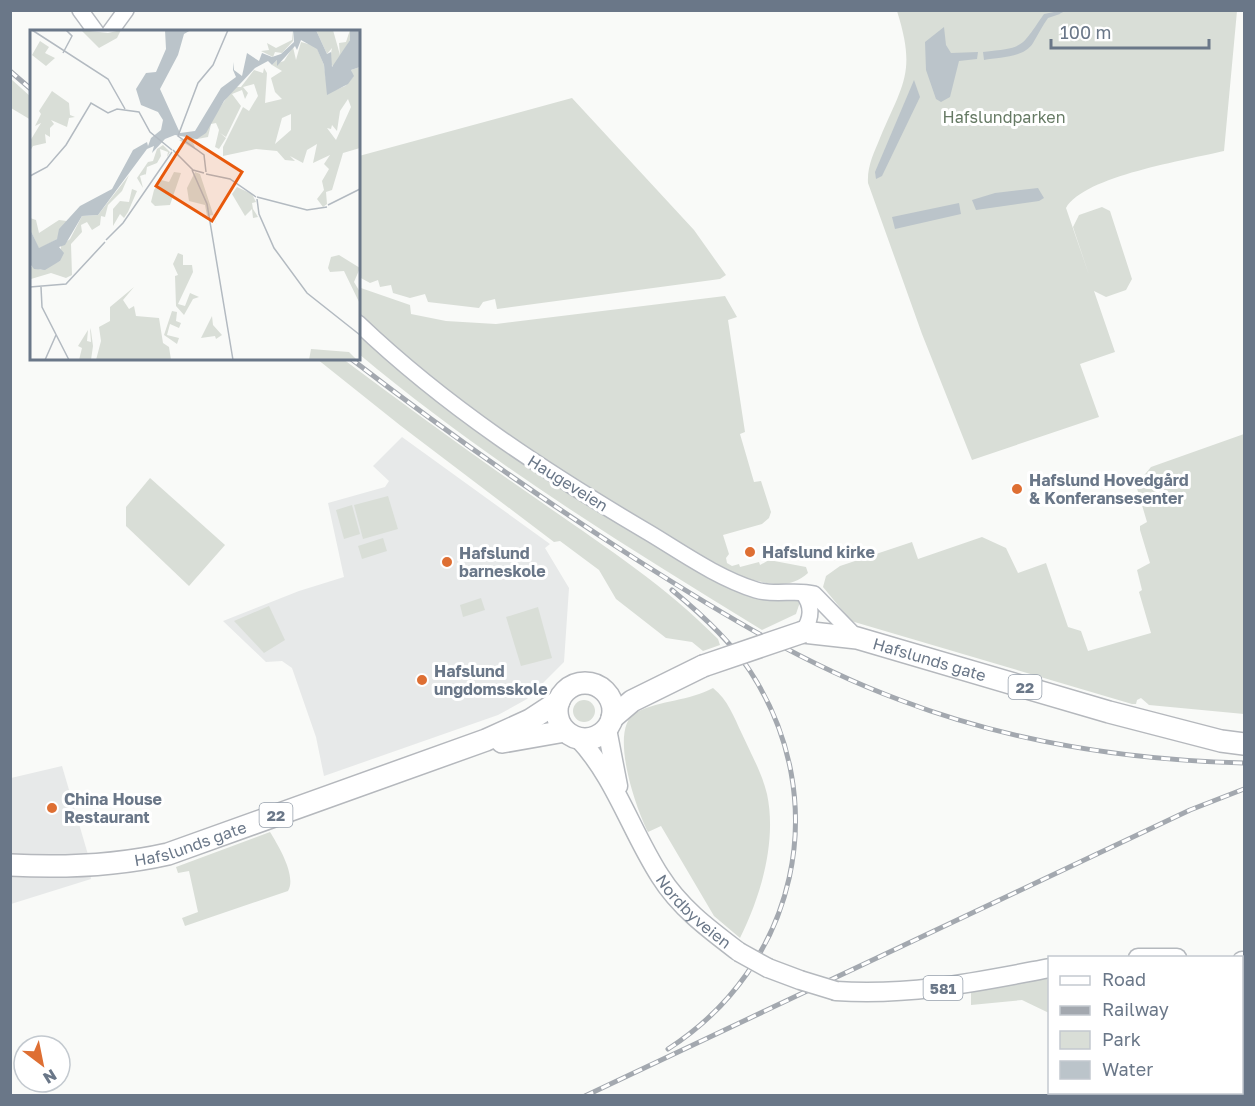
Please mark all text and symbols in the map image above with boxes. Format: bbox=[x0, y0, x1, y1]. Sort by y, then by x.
scale bar bbox=[1051, 12, 1208, 50]
text: 100 m bbox=[1060, 21, 1111, 43]
inset map bbox=[30, 30, 360, 360]
park label: Hafslundparken bbox=[943, 107, 1065, 127]
street label: Haugeveien bbox=[524, 450, 612, 516]
place label: Hafslund Hovedgård & Konferansesenter bbox=[1029, 470, 1189, 508]
marker: Hafslund Hovedgård & Konferansesenter bbox=[1010, 482, 1024, 496]
place label: Hafslund kirke bbox=[762, 542, 875, 562]
place label: Hafslund barneskole bbox=[459, 543, 546, 581]
marker: Hafslund kirke bbox=[743, 545, 757, 559]
marker: Hafslund barneskole bbox=[440, 555, 454, 569]
street label: Hafslunds gate bbox=[871, 633, 989, 685]
place label: Hafslund ungdomsskole bbox=[434, 661, 548, 699]
marker: Hafslund ungdomsskole bbox=[415, 673, 429, 687]
road number: 22 bbox=[1008, 675, 1042, 699]
place label: China House Restaurant bbox=[64, 789, 162, 827]
marker: China House Restaurant bbox=[45, 801, 59, 815]
road number: 22 bbox=[260, 803, 292, 827]
street label: Hafslunds gate bbox=[133, 817, 249, 870]
street label: Nordbyveien bbox=[652, 870, 735, 953]
legend bbox=[1048, 956, 1243, 1094]
text: Road bbox=[1102, 968, 1146, 990]
road number: 581 bbox=[924, 976, 962, 1000]
text: Railway bbox=[1102, 998, 1169, 1020]
text: Park bbox=[1102, 1028, 1141, 1050]
north arrow bbox=[12, 1034, 72, 1094]
text: Water bbox=[1102, 1058, 1153, 1080]
text: N bbox=[39, 1065, 60, 1088]

